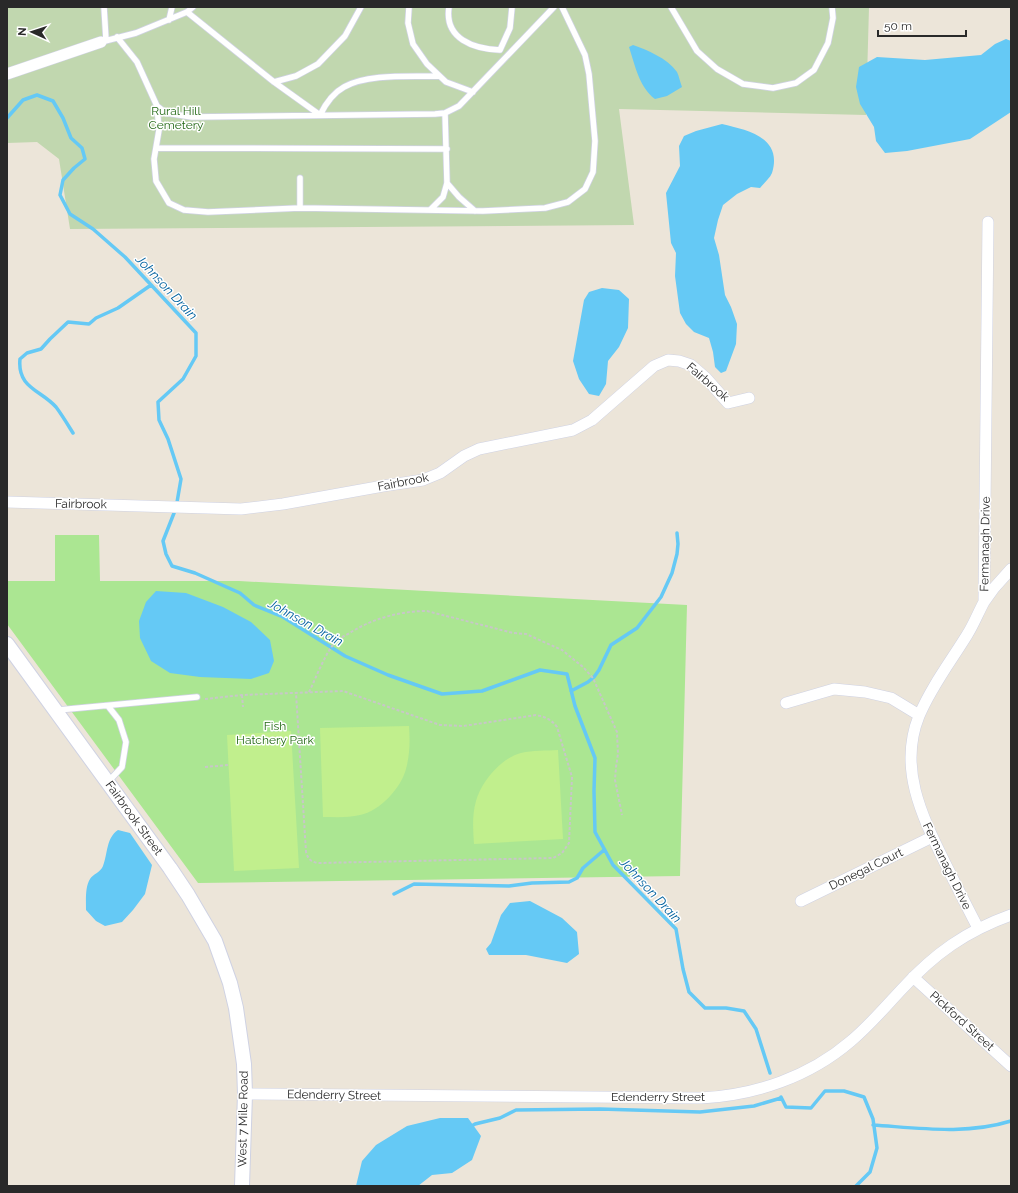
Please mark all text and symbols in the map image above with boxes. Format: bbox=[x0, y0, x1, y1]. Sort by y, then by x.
north arrow bbox=[12, 12, 52, 52]
scale bar bbox=[878, 12, 966, 38]
text: 50 m bbox=[884, 19, 912, 33]
text: N bbox=[16, 27, 29, 36]
park label: Rural Hill Cemetery bbox=[149, 104, 204, 132]
water label: Johnson Drain bbox=[132, 251, 200, 323]
street label: Fairbrook bbox=[684, 360, 733, 405]
street label: Fairbrook bbox=[376, 470, 430, 494]
street label: Fermanagh Drive bbox=[977, 496, 993, 592]
street label: Fairbrook bbox=[55, 497, 108, 511]
water label: Johnson Drain bbox=[265, 595, 346, 649]
park label: Fish Hatchery Park bbox=[236, 719, 315, 747]
street label: Fairbrook Street bbox=[102, 778, 166, 858]
street label: Fermanagh Drive bbox=[920, 820, 974, 912]
street label: Donegal Court bbox=[827, 845, 905, 893]
water label: Johnson Drain bbox=[616, 854, 684, 926]
street label: Pickford Street bbox=[927, 988, 997, 1054]
street label: West 7 Mile Road bbox=[235, 1071, 251, 1167]
street label: Edenderry Street bbox=[287, 1087, 381, 1103]
street label: Edenderry Street bbox=[611, 1090, 705, 1104]

